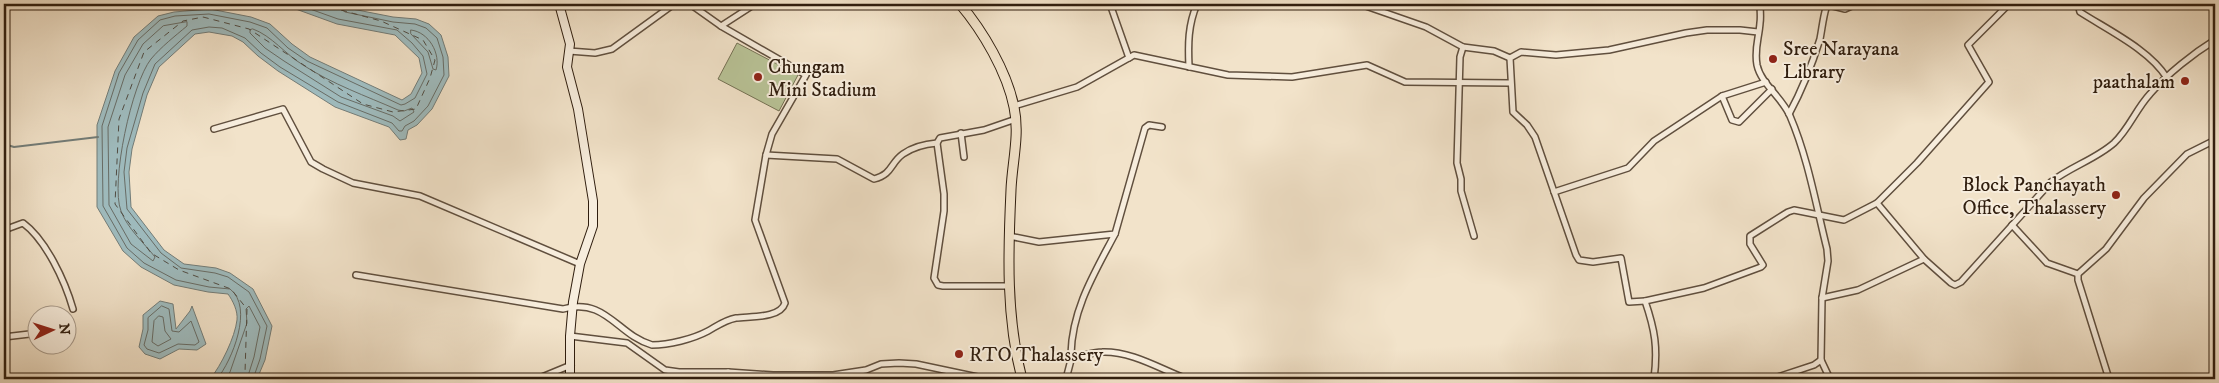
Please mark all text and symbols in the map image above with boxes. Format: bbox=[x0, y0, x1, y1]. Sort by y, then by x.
place label: Sree Narayana Library bbox=[1783, 37, 1899, 85]
marker: Sree Narayana Library bbox=[1767, 53, 1779, 65]
place label: Chungam Mini Stadium bbox=[768, 55, 877, 103]
place label: paathalam bbox=[2092, 70, 2175, 95]
marker: Chungam Mini Stadium bbox=[752, 71, 764, 83]
marker: paathalam bbox=[2179, 75, 2191, 87]
place label: Block Panchayath Office, Thalassery bbox=[1962, 173, 2107, 221]
marker: Block Panchayath Office, Thalassery bbox=[2110, 189, 2122, 201]
north arrow bbox=[28, 306, 78, 356]
text: N bbox=[55, 323, 73, 336]
place label: RTO Thalassery bbox=[969, 343, 1104, 368]
marker: RTO Thalassery bbox=[953, 348, 965, 360]

